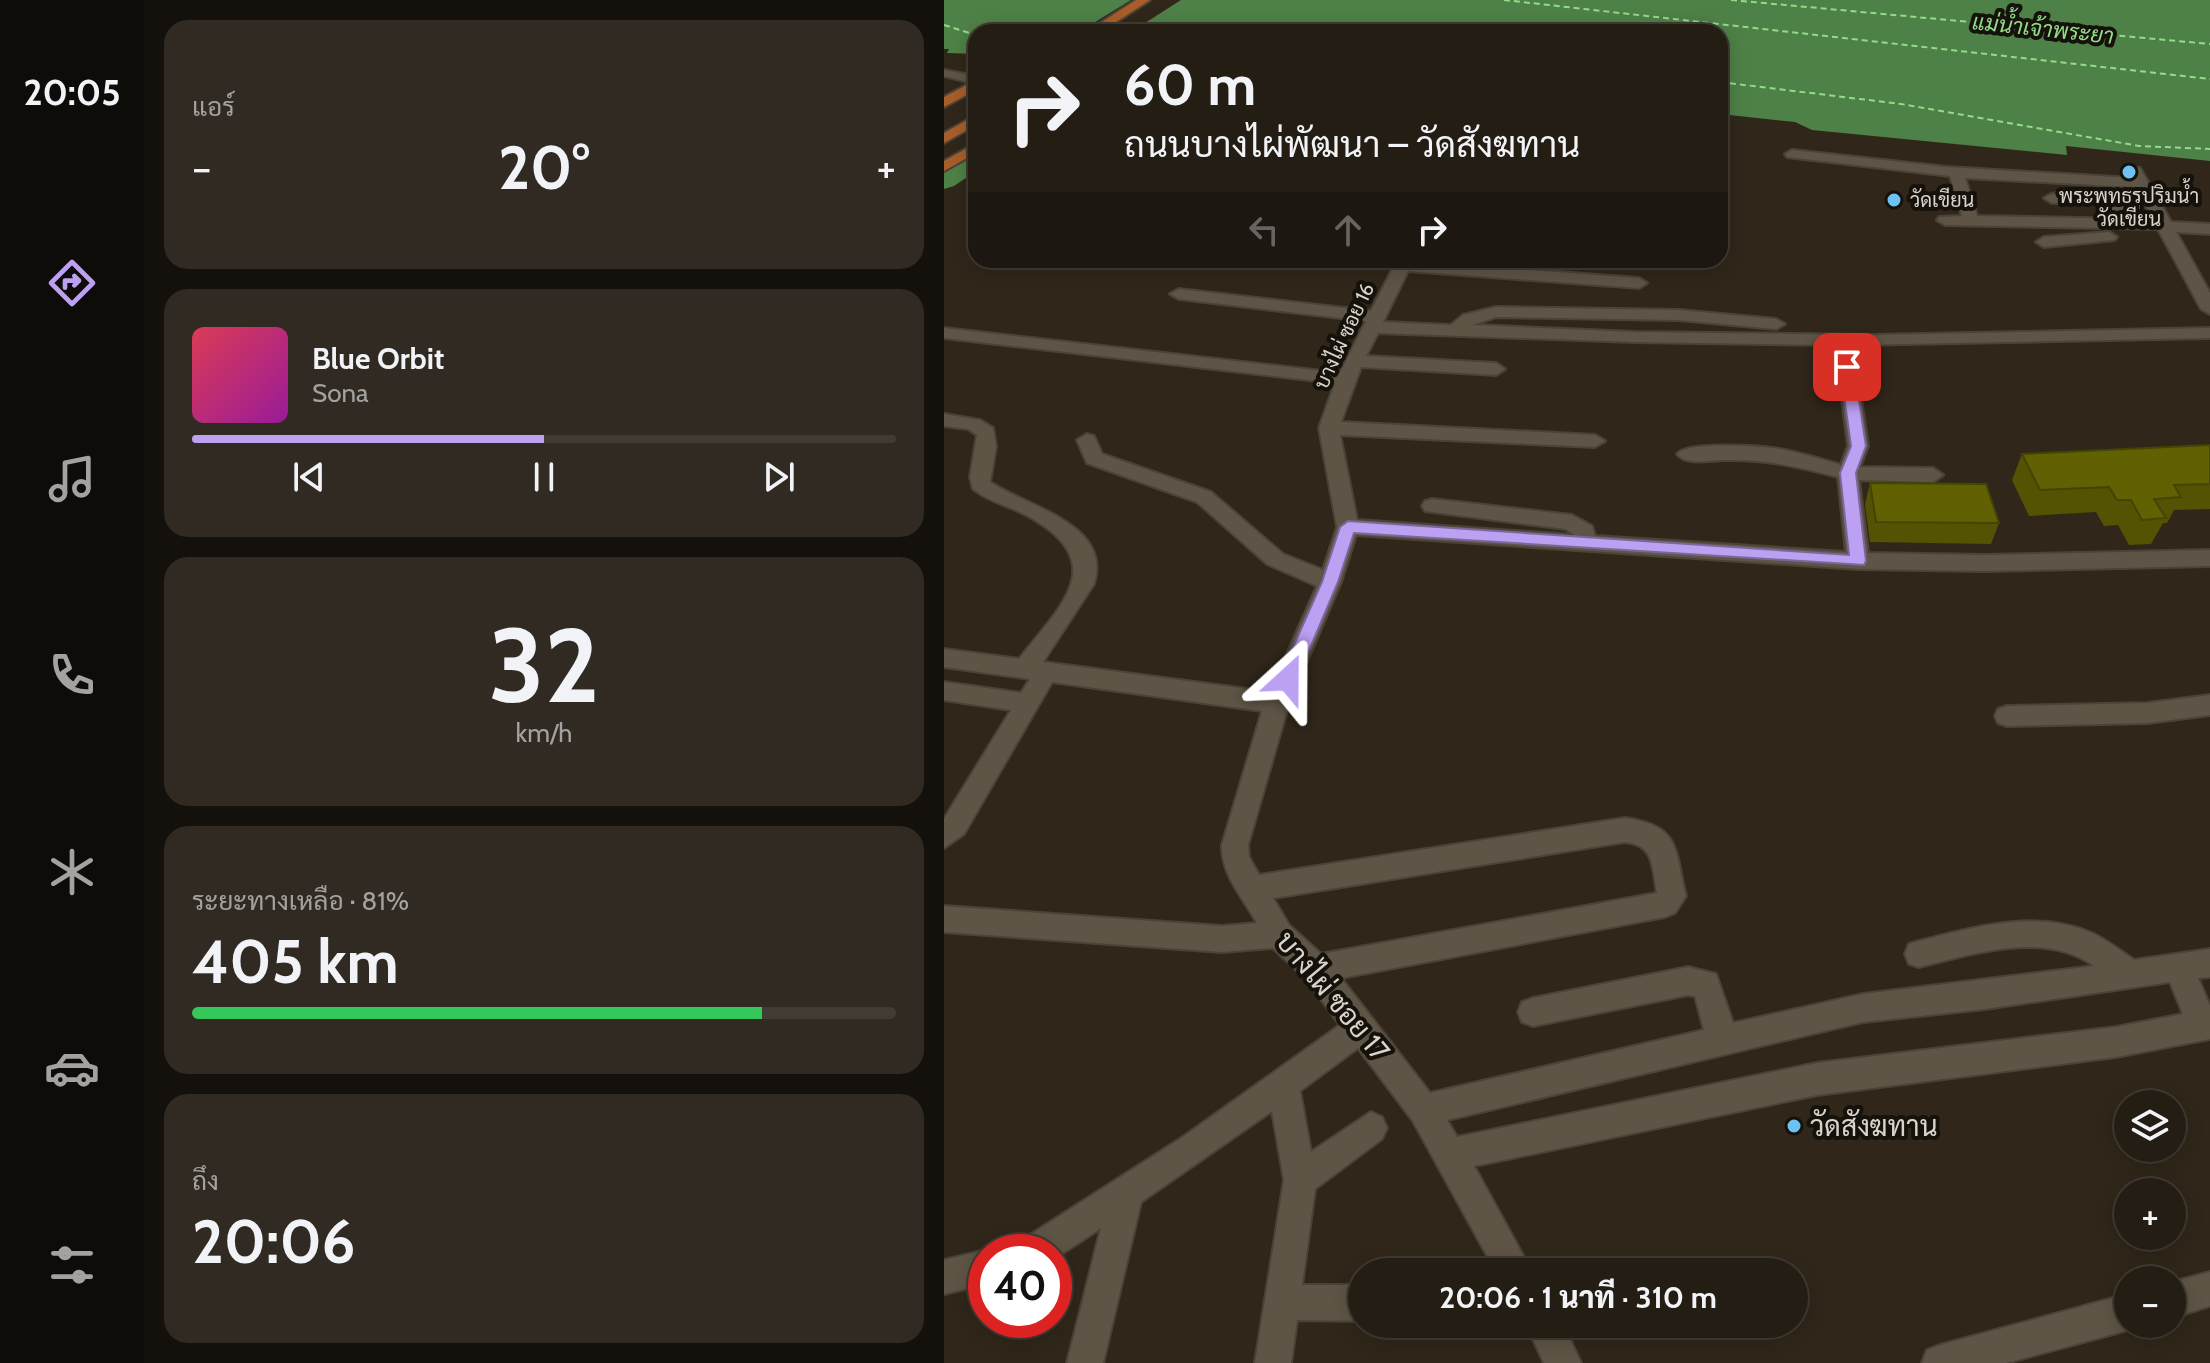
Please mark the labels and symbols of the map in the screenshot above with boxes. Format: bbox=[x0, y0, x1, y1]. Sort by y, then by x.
water label: แม่น้ำเจ้าพระยา bbox=[1971, 2, 2116, 50]
marker: พระพุทธรูปริมน้ำ วัดเขียน bbox=[2120, 163, 2138, 181]
place label: พระพุทธรูปริมน้ำ วัดเขียน bbox=[2059, 178, 2199, 231]
place label: วัดเขียน bbox=[1910, 187, 1974, 212]
marker: วัดเขียน bbox=[1885, 191, 1903, 209]
street label: บางไผ่ ซอย 16 bbox=[1308, 279, 1379, 393]
pin bbox=[1813, 333, 1881, 401]
position arrow bbox=[1246, 637, 1330, 721]
street label: บางไผ่ ซอย 17 bbox=[1269, 923, 1398, 1068]
place label: วัดสังฆทาน bbox=[1810, 1108, 1938, 1143]
marker: วัดสังฆทาน bbox=[1785, 1117, 1803, 1135]
speed limit sign: 40 bbox=[968, 1234, 1072, 1338]

